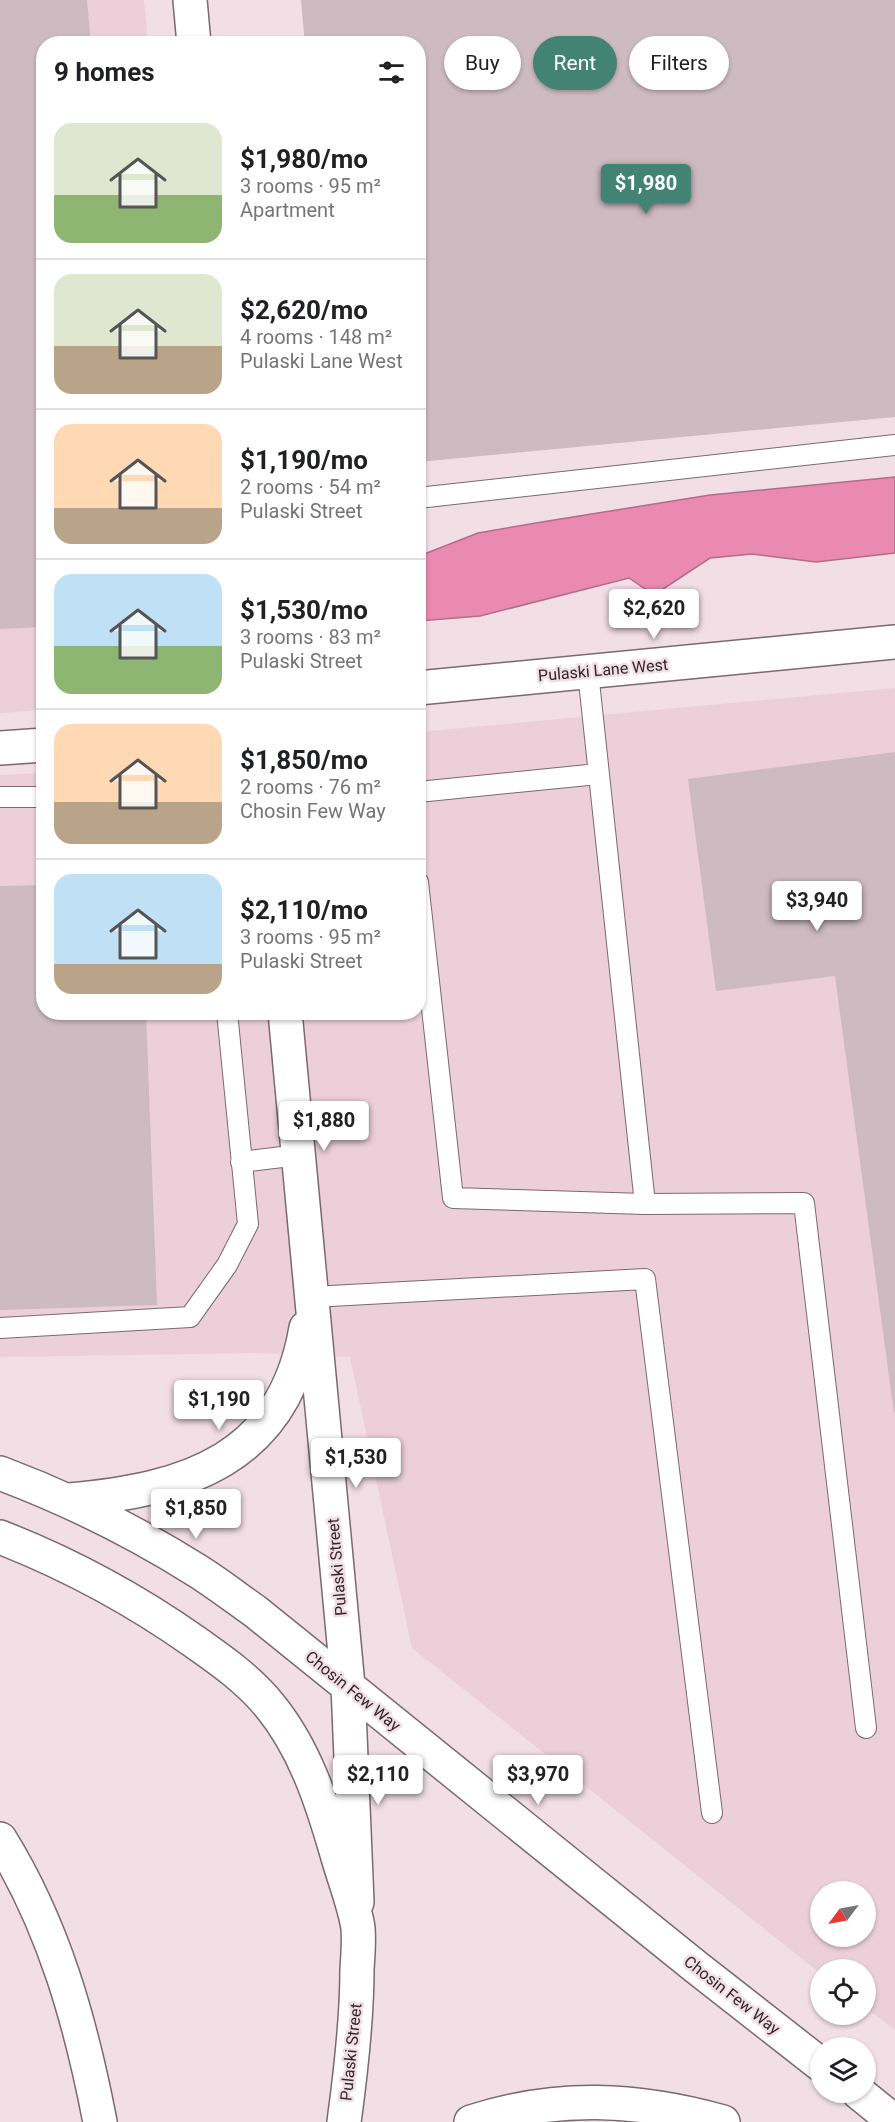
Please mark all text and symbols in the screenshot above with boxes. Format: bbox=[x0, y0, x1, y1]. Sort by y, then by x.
chip: Buy bbox=[444, 36, 521, 90]
chip: Rent bbox=[533, 36, 617, 90]
chip: Filters bbox=[629, 36, 729, 90]
icon: filters bbox=[375, 56, 408, 89]
text: 9 homes bbox=[54, 57, 155, 87]
text: $1,980/mo bbox=[240, 144, 368, 174]
icon: home bbox=[102, 147, 174, 219]
pin: $1,980 bbox=[597, 164, 695, 215]
text: $1,980 bbox=[615, 171, 677, 195]
text: 3 rooms · 95 m² bbox=[240, 174, 381, 198]
text: Apartment bbox=[240, 198, 335, 222]
text: $2,620/mo bbox=[240, 295, 368, 325]
icon: home bbox=[102, 298, 174, 370]
text: 4 rooms · 148 m² bbox=[240, 325, 392, 349]
text: Pulaski Lane West bbox=[240, 349, 403, 373]
text: $1,190/mo bbox=[240, 445, 368, 475]
icon: home bbox=[102, 448, 174, 520]
text: 2 rooms · 54 m² bbox=[240, 475, 381, 499]
text: Pulaski Street bbox=[240, 499, 362, 523]
pin: $2,620 bbox=[605, 589, 703, 640]
text: $1,530/mo bbox=[240, 595, 368, 625]
text: $2,620 bbox=[623, 596, 685, 620]
icon: home bbox=[102, 598, 174, 670]
text: 3 rooms · 83 m² bbox=[240, 625, 381, 649]
text: Pulaski Street bbox=[240, 649, 362, 673]
street label: Pulaski Lane West bbox=[537, 655, 669, 685]
text: $1,850/mo bbox=[240, 745, 368, 775]
icon: home bbox=[102, 748, 174, 820]
text: 2 rooms · 76 m² bbox=[240, 775, 381, 799]
text: Chosin Few Way bbox=[240, 799, 386, 823]
pin: $3,940 bbox=[768, 881, 866, 932]
text: $3,940 bbox=[786, 888, 848, 912]
text: $2,110/mo bbox=[240, 895, 368, 925]
icon: home bbox=[102, 898, 174, 970]
text: 3 rooms · 95 m² bbox=[240, 925, 381, 949]
text: Pulaski Street bbox=[240, 949, 362, 973]
pin: $1,880 bbox=[275, 1101, 373, 1152]
text: $1,880 bbox=[293, 1108, 355, 1132]
pin: $1,190 bbox=[170, 1380, 268, 1431]
text: $1,190 bbox=[188, 1387, 250, 1411]
pin: $1,530 bbox=[307, 1438, 405, 1489]
text: $1,530 bbox=[325, 1445, 387, 1469]
pin: $1,850 bbox=[147, 1489, 245, 1540]
text: $1,850 bbox=[165, 1496, 227, 1520]
street label: Pulaski Street bbox=[323, 1517, 351, 1617]
street label: Chosin Few Way bbox=[302, 1647, 405, 1735]
pin: $2,110 bbox=[329, 1755, 427, 1806]
pin: $3,970 bbox=[489, 1755, 587, 1806]
text: $2,110 bbox=[347, 1762, 409, 1786]
text: $3,970 bbox=[507, 1762, 569, 1786]
north arrow bbox=[810, 1881, 876, 1947]
map controls bbox=[810, 1881, 876, 2103]
street label: Chosin Few Way bbox=[680, 1952, 784, 2039]
button: locate bbox=[810, 1959, 876, 2025]
street label: Pulaski Street bbox=[336, 2002, 366, 2102]
button: layers bbox=[810, 2037, 876, 2103]

